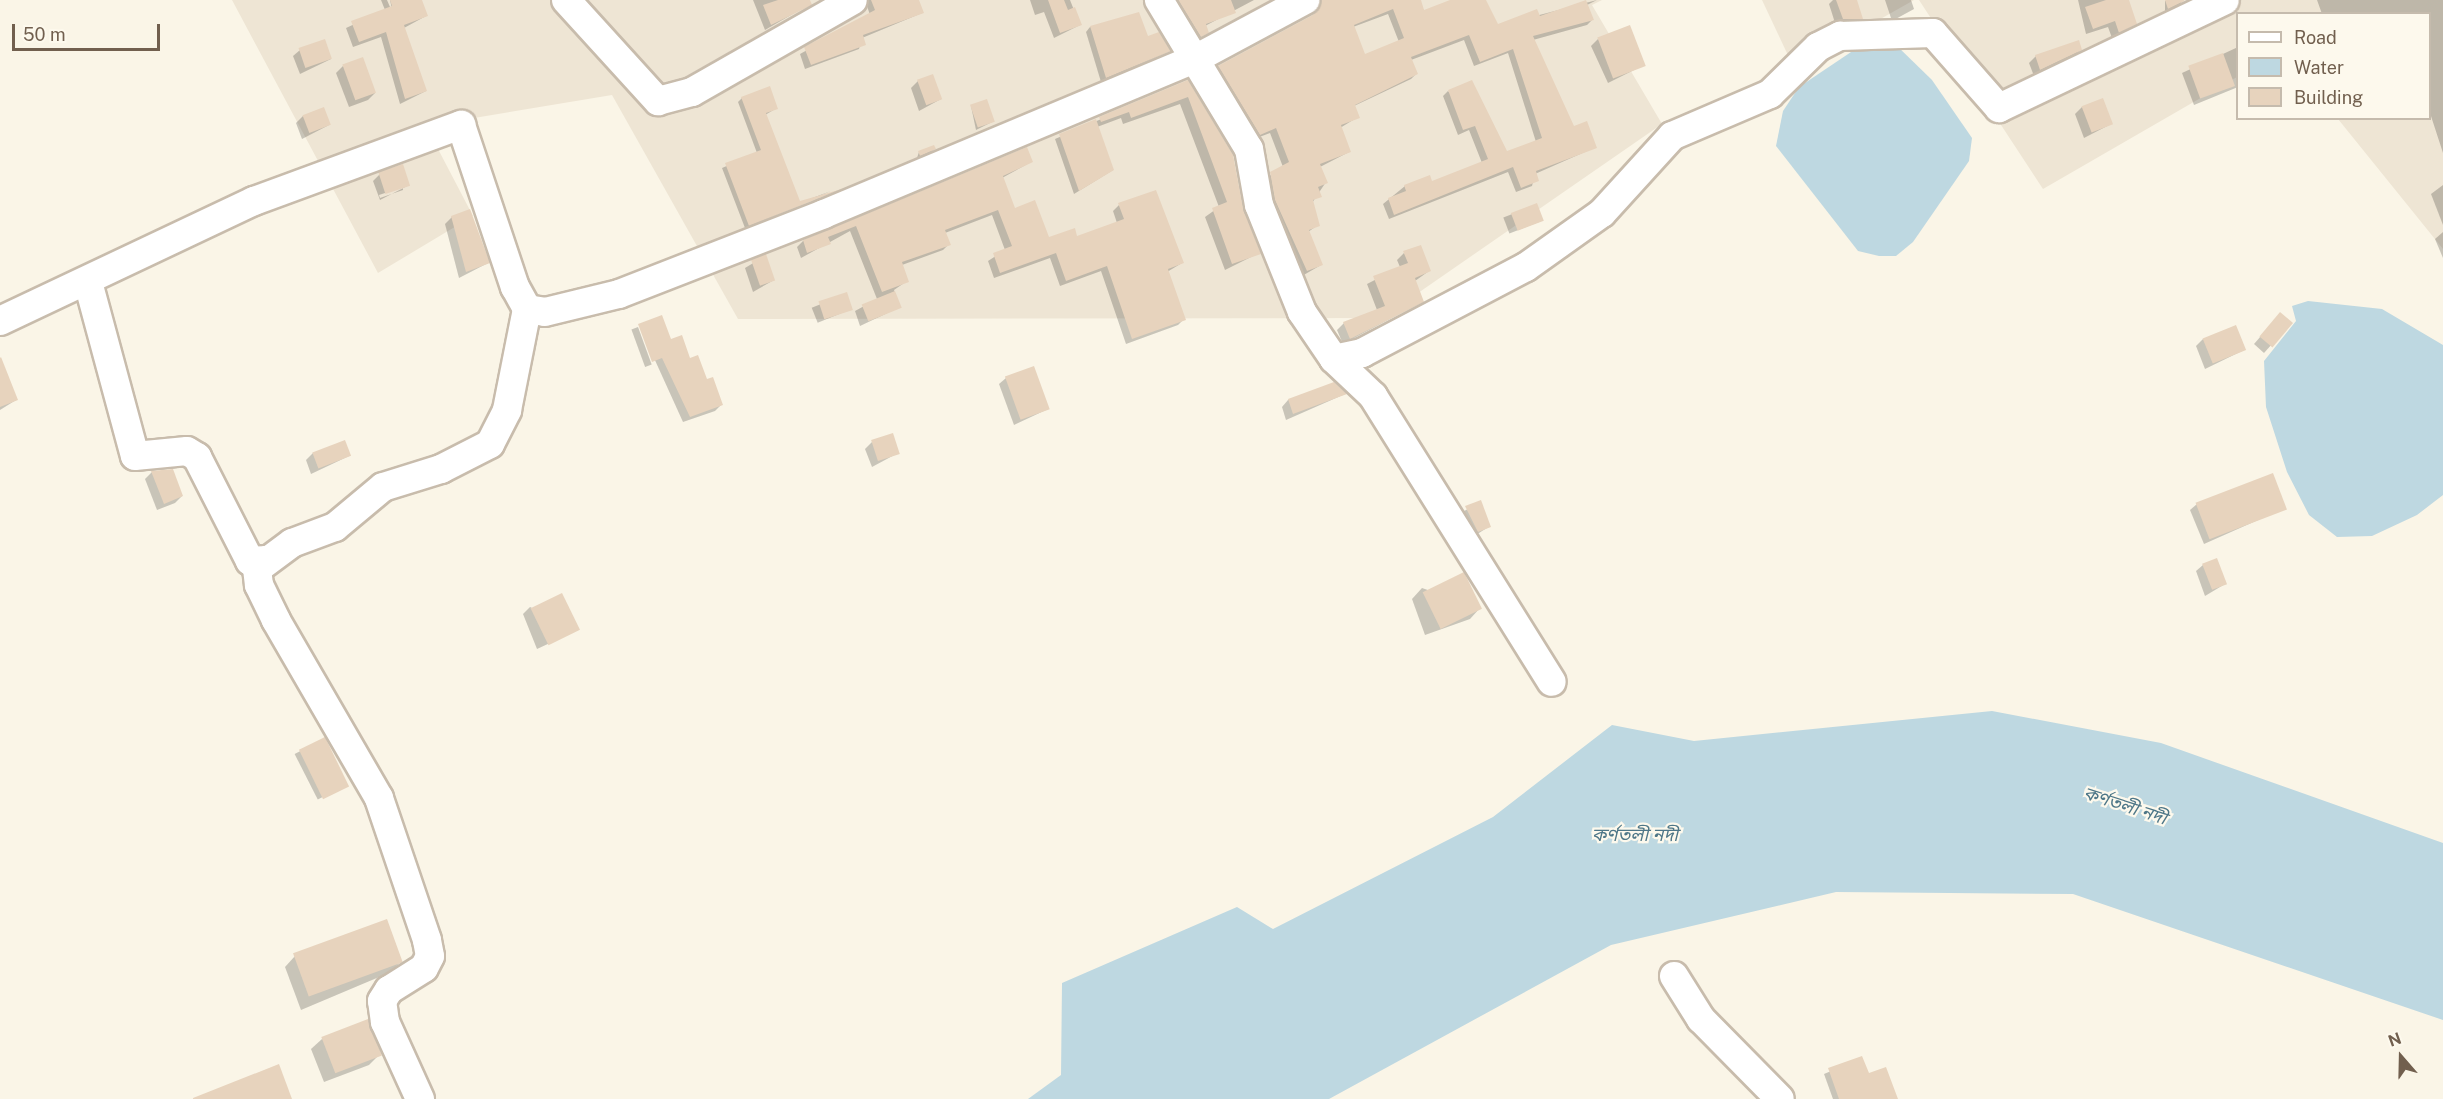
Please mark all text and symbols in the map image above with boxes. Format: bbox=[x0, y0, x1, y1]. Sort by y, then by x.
scale bar bbox=[15, 12, 164, 50]
legend bbox=[2236, 12, 2431, 120]
text: 50 m bbox=[23, 24, 66, 45]
text: Road bbox=[2294, 27, 2337, 48]
text: Water bbox=[2294, 57, 2344, 78]
text: Building bbox=[2294, 87, 2363, 108]
water label: কর্ণতলী নদী bbox=[2081, 782, 2169, 830]
water label: কর্ণতলী নদী bbox=[1592, 824, 1678, 846]
north arrow bbox=[2371, 1027, 2431, 1087]
text: N bbox=[2386, 1029, 2404, 1051]

